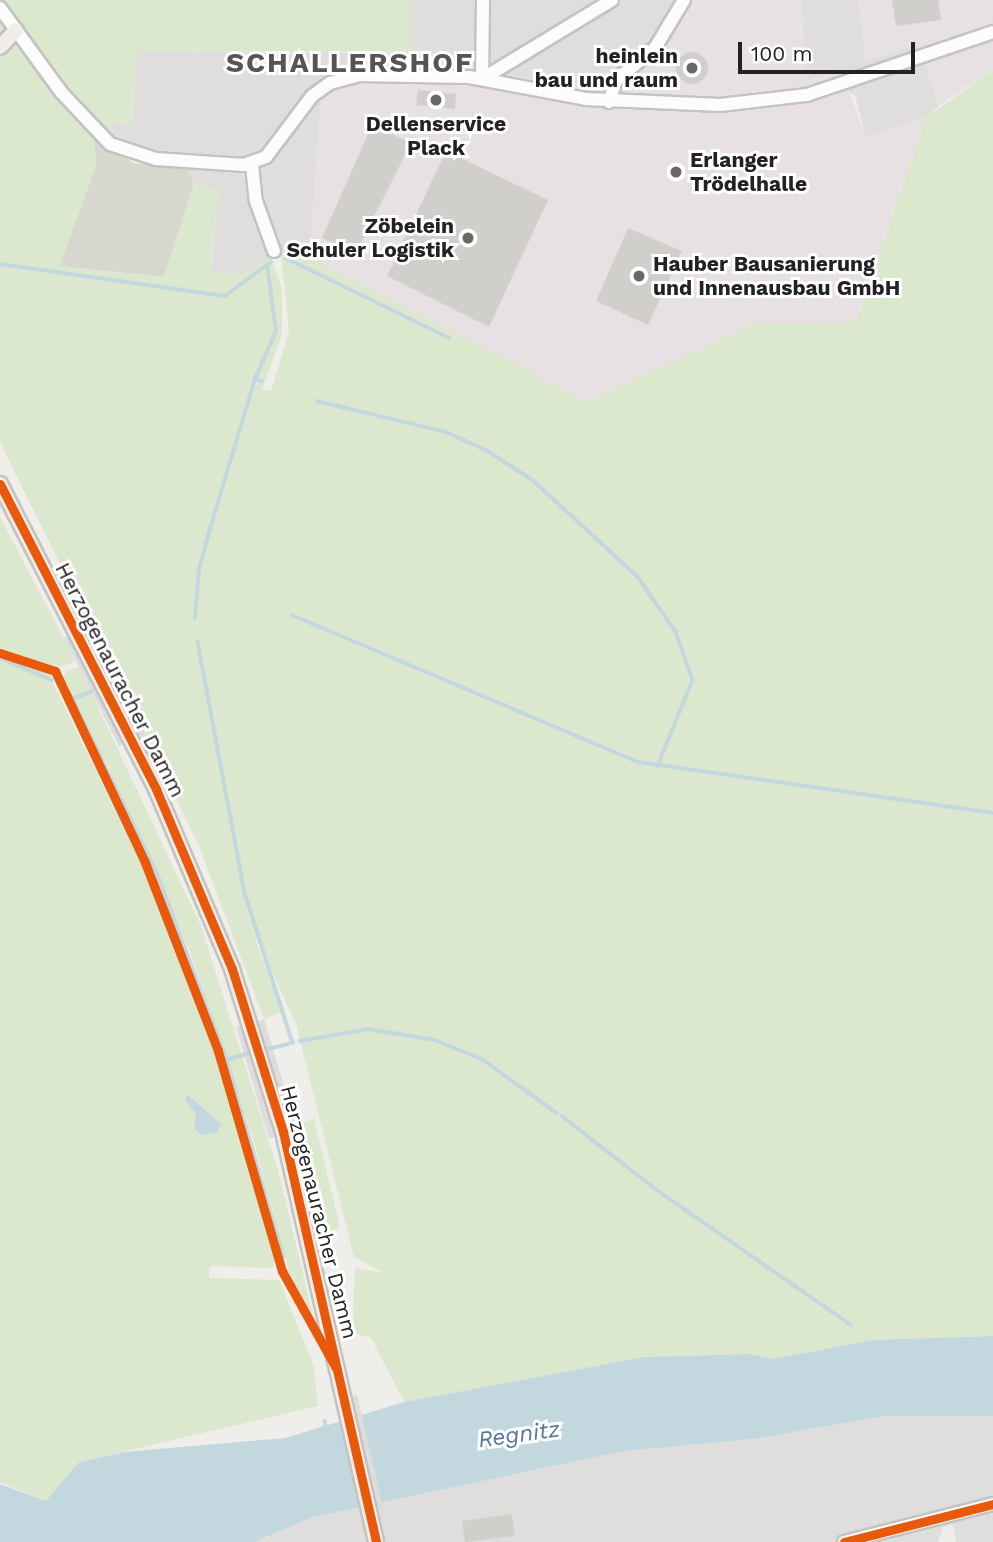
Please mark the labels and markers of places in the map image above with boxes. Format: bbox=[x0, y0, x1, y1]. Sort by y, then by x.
place label: heinlein bau und raum bbox=[535, 43, 678, 93]
marker: heinlein bau und raum bbox=[684, 60, 700, 76]
marker: Dellenservice Plack bbox=[428, 92, 444, 108]
place label: Dellenservice Plack bbox=[366, 111, 506, 161]
place label: Erlanger Trödelhalle bbox=[690, 147, 807, 197]
marker: Erlanger Trödelhalle bbox=[668, 164, 684, 180]
place label: Zöbelein Schuler Logistik bbox=[286, 213, 454, 263]
marker: Zöbelein Schuler Logistik bbox=[460, 230, 476, 246]
place label: Hauber Bausanierung und Innenausbau GmbH bbox=[653, 251, 900, 301]
marker: Hauber Bausanierung und Innenausbau GmbH bbox=[631, 268, 647, 284]

